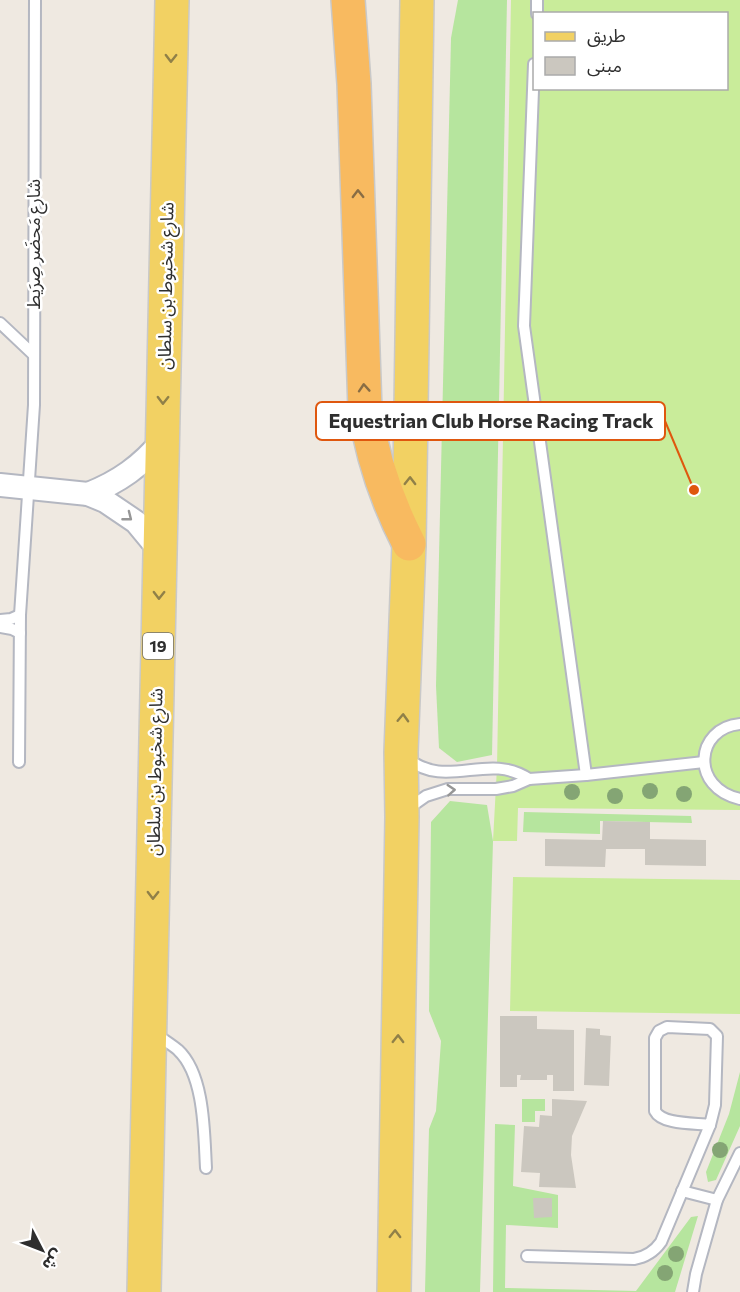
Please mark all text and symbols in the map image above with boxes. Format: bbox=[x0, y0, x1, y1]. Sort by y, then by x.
legend bbox=[533, 12, 728, 90]
text: طريق bbox=[587, 24, 626, 47]
one-way arrow bbox=[165, 54, 177, 63]
text: مبنى bbox=[587, 54, 622, 77]
street label: شارع مَحضَر صِرَيط bbox=[22, 179, 48, 309]
one-way arrow bbox=[352, 189, 364, 198]
street label: شارع شخبوط بن سلطان bbox=[153, 202, 181, 370]
one-way arrow bbox=[357, 384, 370, 393]
one-way arrow bbox=[157, 396, 170, 405]
callout: Equestrian Club Horse Racing Track bbox=[316, 402, 665, 440]
text: Equestrian Club Horse Racing Track bbox=[328, 408, 654, 432]
one-way arrow bbox=[404, 476, 416, 485]
one-way arrow bbox=[122, 509, 133, 520]
one-way arrow bbox=[153, 591, 165, 600]
road number: 19 bbox=[143, 633, 173, 659]
street label: شارع شخبوط بن سلطان bbox=[142, 688, 170, 856]
one-way arrow bbox=[396, 713, 409, 722]
one-way arrow bbox=[447, 784, 456, 797]
one-way arrow bbox=[146, 891, 159, 900]
one-way arrow bbox=[392, 1034, 404, 1043]
north arrow bbox=[12, 1220, 72, 1280]
one-way arrow bbox=[389, 1229, 401, 1238]
text: ش bbox=[38, 1245, 68, 1275]

